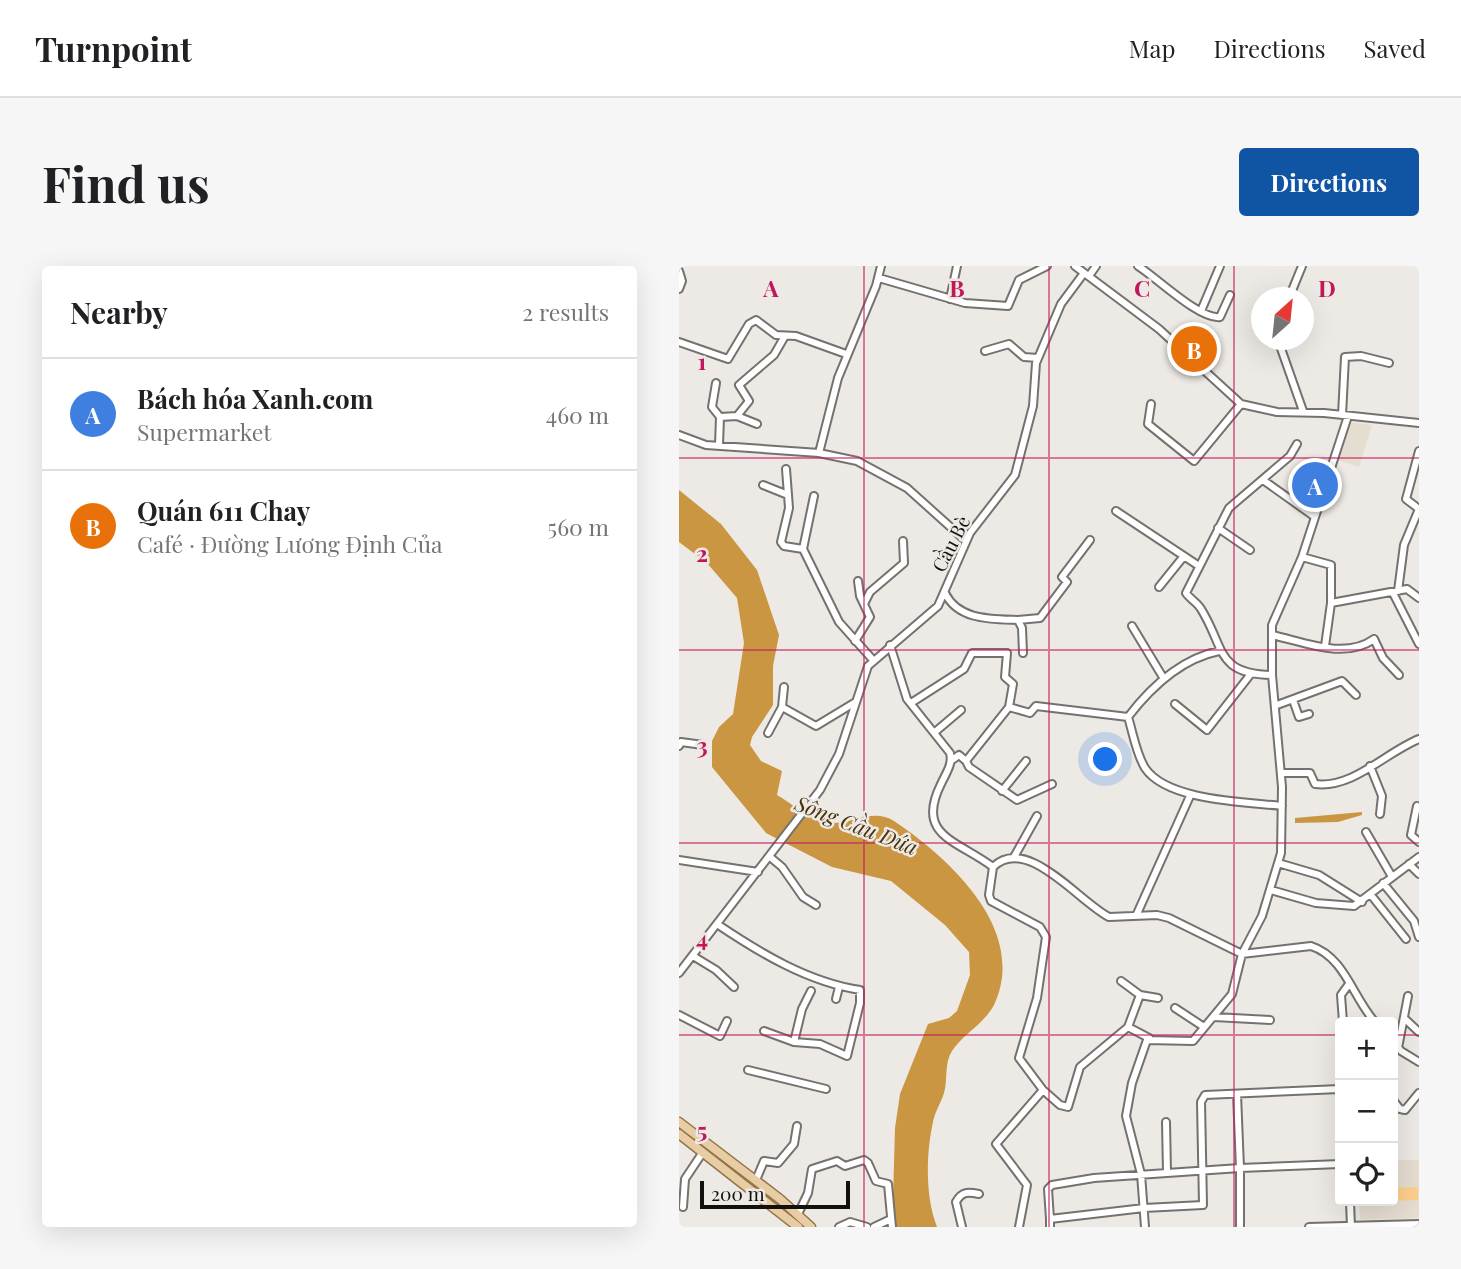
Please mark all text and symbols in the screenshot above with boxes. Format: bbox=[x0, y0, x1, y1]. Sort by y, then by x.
text: Turnpoint bbox=[35, 26, 192, 70]
text: Map bbox=[1129, 32, 1175, 64]
text: Directions bbox=[1213, 32, 1326, 64]
text: Saved bbox=[1364, 32, 1426, 64]
button: Directions bbox=[1239, 148, 1419, 216]
text: Find us bbox=[42, 150, 210, 215]
text: A bbox=[762, 272, 779, 303]
text: B bbox=[949, 272, 965, 303]
text: C bbox=[1134, 272, 1150, 303]
text: D bbox=[1318, 272, 1336, 303]
north arrow bbox=[1251, 287, 1314, 350]
text: Nearby bbox=[70, 292, 168, 332]
text: 2 results bbox=[522, 296, 609, 327]
pin: B bbox=[1171, 323, 1217, 375]
text: 1 bbox=[698, 345, 707, 376]
text: Bách hóa Xanh.com bbox=[137, 381, 373, 416]
text: A bbox=[85, 399, 101, 430]
text: 460 m bbox=[546, 399, 609, 430]
text: Supermarket bbox=[137, 416, 271, 447]
pin: A bbox=[1292, 459, 1338, 511]
text: Quán 611 Chay bbox=[137, 493, 310, 528]
text: B bbox=[85, 511, 101, 542]
text: 560 m bbox=[548, 511, 609, 542]
street label: Cầu Bè bbox=[925, 511, 975, 576]
text: Café · Đường Lương Định Của bbox=[137, 528, 443, 559]
text: 2 bbox=[696, 537, 708, 568]
text: 3 bbox=[696, 729, 708, 760]
your location bbox=[1088, 742, 1122, 776]
water label: Sông Cầu Dứa bbox=[790, 788, 922, 860]
text: 4 bbox=[696, 922, 708, 953]
map controls bbox=[1335, 1017, 1398, 1206]
button: + bbox=[1335, 1017, 1398, 1080]
button: − bbox=[1335, 1080, 1398, 1143]
text: 5 bbox=[697, 1114, 707, 1145]
button: locate bbox=[1335, 1143, 1398, 1206]
scale bar bbox=[700, 1178, 851, 1210]
text: 200 m bbox=[711, 1180, 765, 1206]

